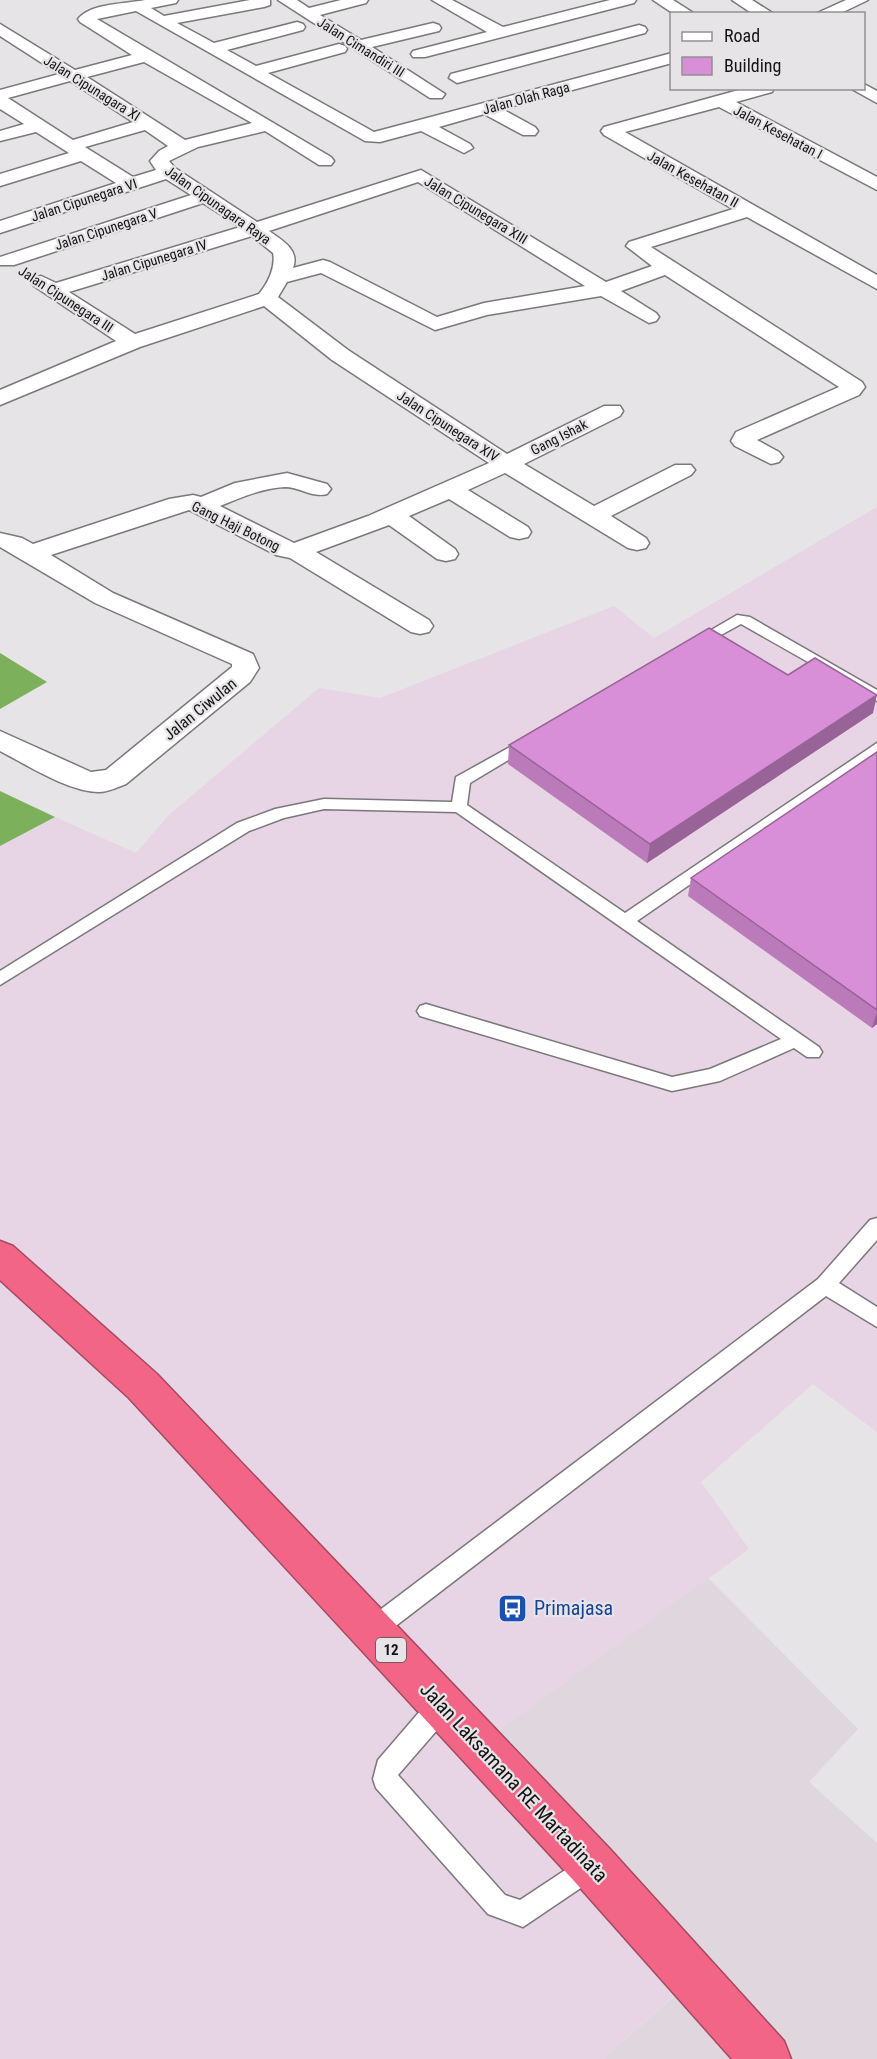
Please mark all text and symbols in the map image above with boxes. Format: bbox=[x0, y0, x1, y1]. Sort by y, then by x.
legend bbox=[670, 12, 865, 90]
street label: Jalan Cimandiri III bbox=[314, 14, 408, 80]
text: Road bbox=[724, 25, 760, 46]
street label: Jalan Cipunagara XI bbox=[41, 52, 143, 124]
text: Building bbox=[724, 55, 781, 76]
street label: Jalan Olah Raga bbox=[481, 79, 571, 117]
street label: Jalan Kesehatan I bbox=[731, 102, 825, 162]
street label: Jalan Kesehatan II bbox=[645, 147, 741, 211]
street label: Jalan Cipunagara Raya bbox=[162, 162, 274, 248]
street label: Jalan Cipunegara XIII bbox=[422, 173, 530, 247]
street label: Jalan Cipunegara VI bbox=[29, 175, 139, 225]
street label: Jalan Cipunegara V bbox=[53, 205, 159, 253]
street label: Jalan Cipunegara IV bbox=[99, 236, 209, 284]
street label: Jalan Cipunegara III bbox=[16, 262, 116, 336]
street label: Jalan Cipunegara XIV bbox=[394, 387, 502, 465]
street label: Gang Ishak bbox=[528, 416, 591, 458]
street label: Gang Haji Botong bbox=[189, 498, 283, 554]
street label: Jalan Ciwulan bbox=[160, 674, 240, 744]
bus stop icon: Primajasa bbox=[497, 1592, 529, 1624]
place label: Primajasa bbox=[534, 1596, 613, 1620]
road number: 12 bbox=[376, 1638, 406, 1662]
street label: Jalan Laksamana RE Martadinata bbox=[415, 1677, 613, 1887]

